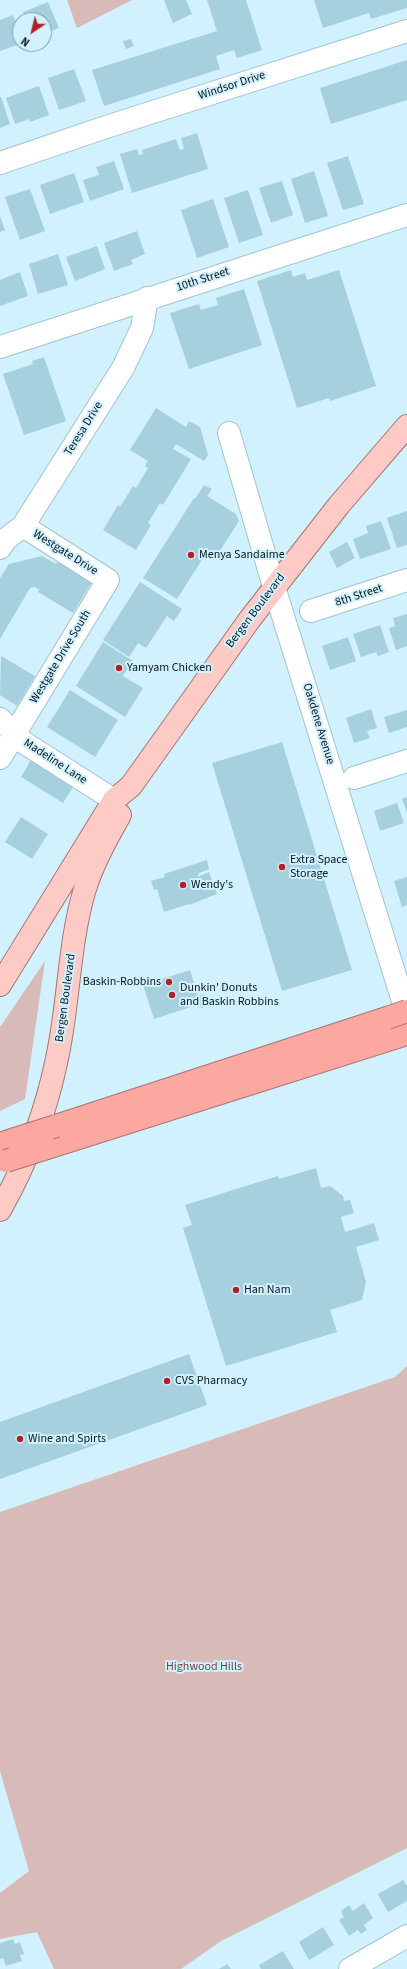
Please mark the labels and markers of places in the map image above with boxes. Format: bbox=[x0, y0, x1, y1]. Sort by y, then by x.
place label: Menya Sandaime bbox=[199, 548, 285, 562]
marker: Menya Sandaime bbox=[186, 550, 196, 560]
place label: Yamyam Chicken bbox=[127, 661, 212, 675]
marker: Yamyam Chicken bbox=[114, 663, 124, 673]
place label: Extra Space Storage bbox=[290, 853, 348, 881]
marker: Extra Space Storage bbox=[277, 862, 287, 872]
place label: Wendy's bbox=[191, 878, 233, 892]
marker: Wendy's bbox=[178, 880, 188, 890]
place label: Baskin-Robbins bbox=[83, 975, 161, 989]
marker: Baskin-Robbins bbox=[164, 977, 174, 987]
place label: Dunkin' Donuts and Baskin Robbins bbox=[180, 981, 279, 1009]
marker: Dunkin' Donuts and Baskin Robbins bbox=[167, 990, 177, 1000]
place label: Han Nam bbox=[244, 1283, 291, 1297]
marker: Han Nam bbox=[231, 1285, 241, 1295]
place label: CVS Pharmacy bbox=[175, 1374, 247, 1388]
marker: CVS Pharmacy bbox=[162, 1376, 172, 1386]
place label: Wine and Spirts bbox=[28, 1432, 106, 1446]
marker: Wine and Spirts bbox=[15, 1434, 25, 1444]

